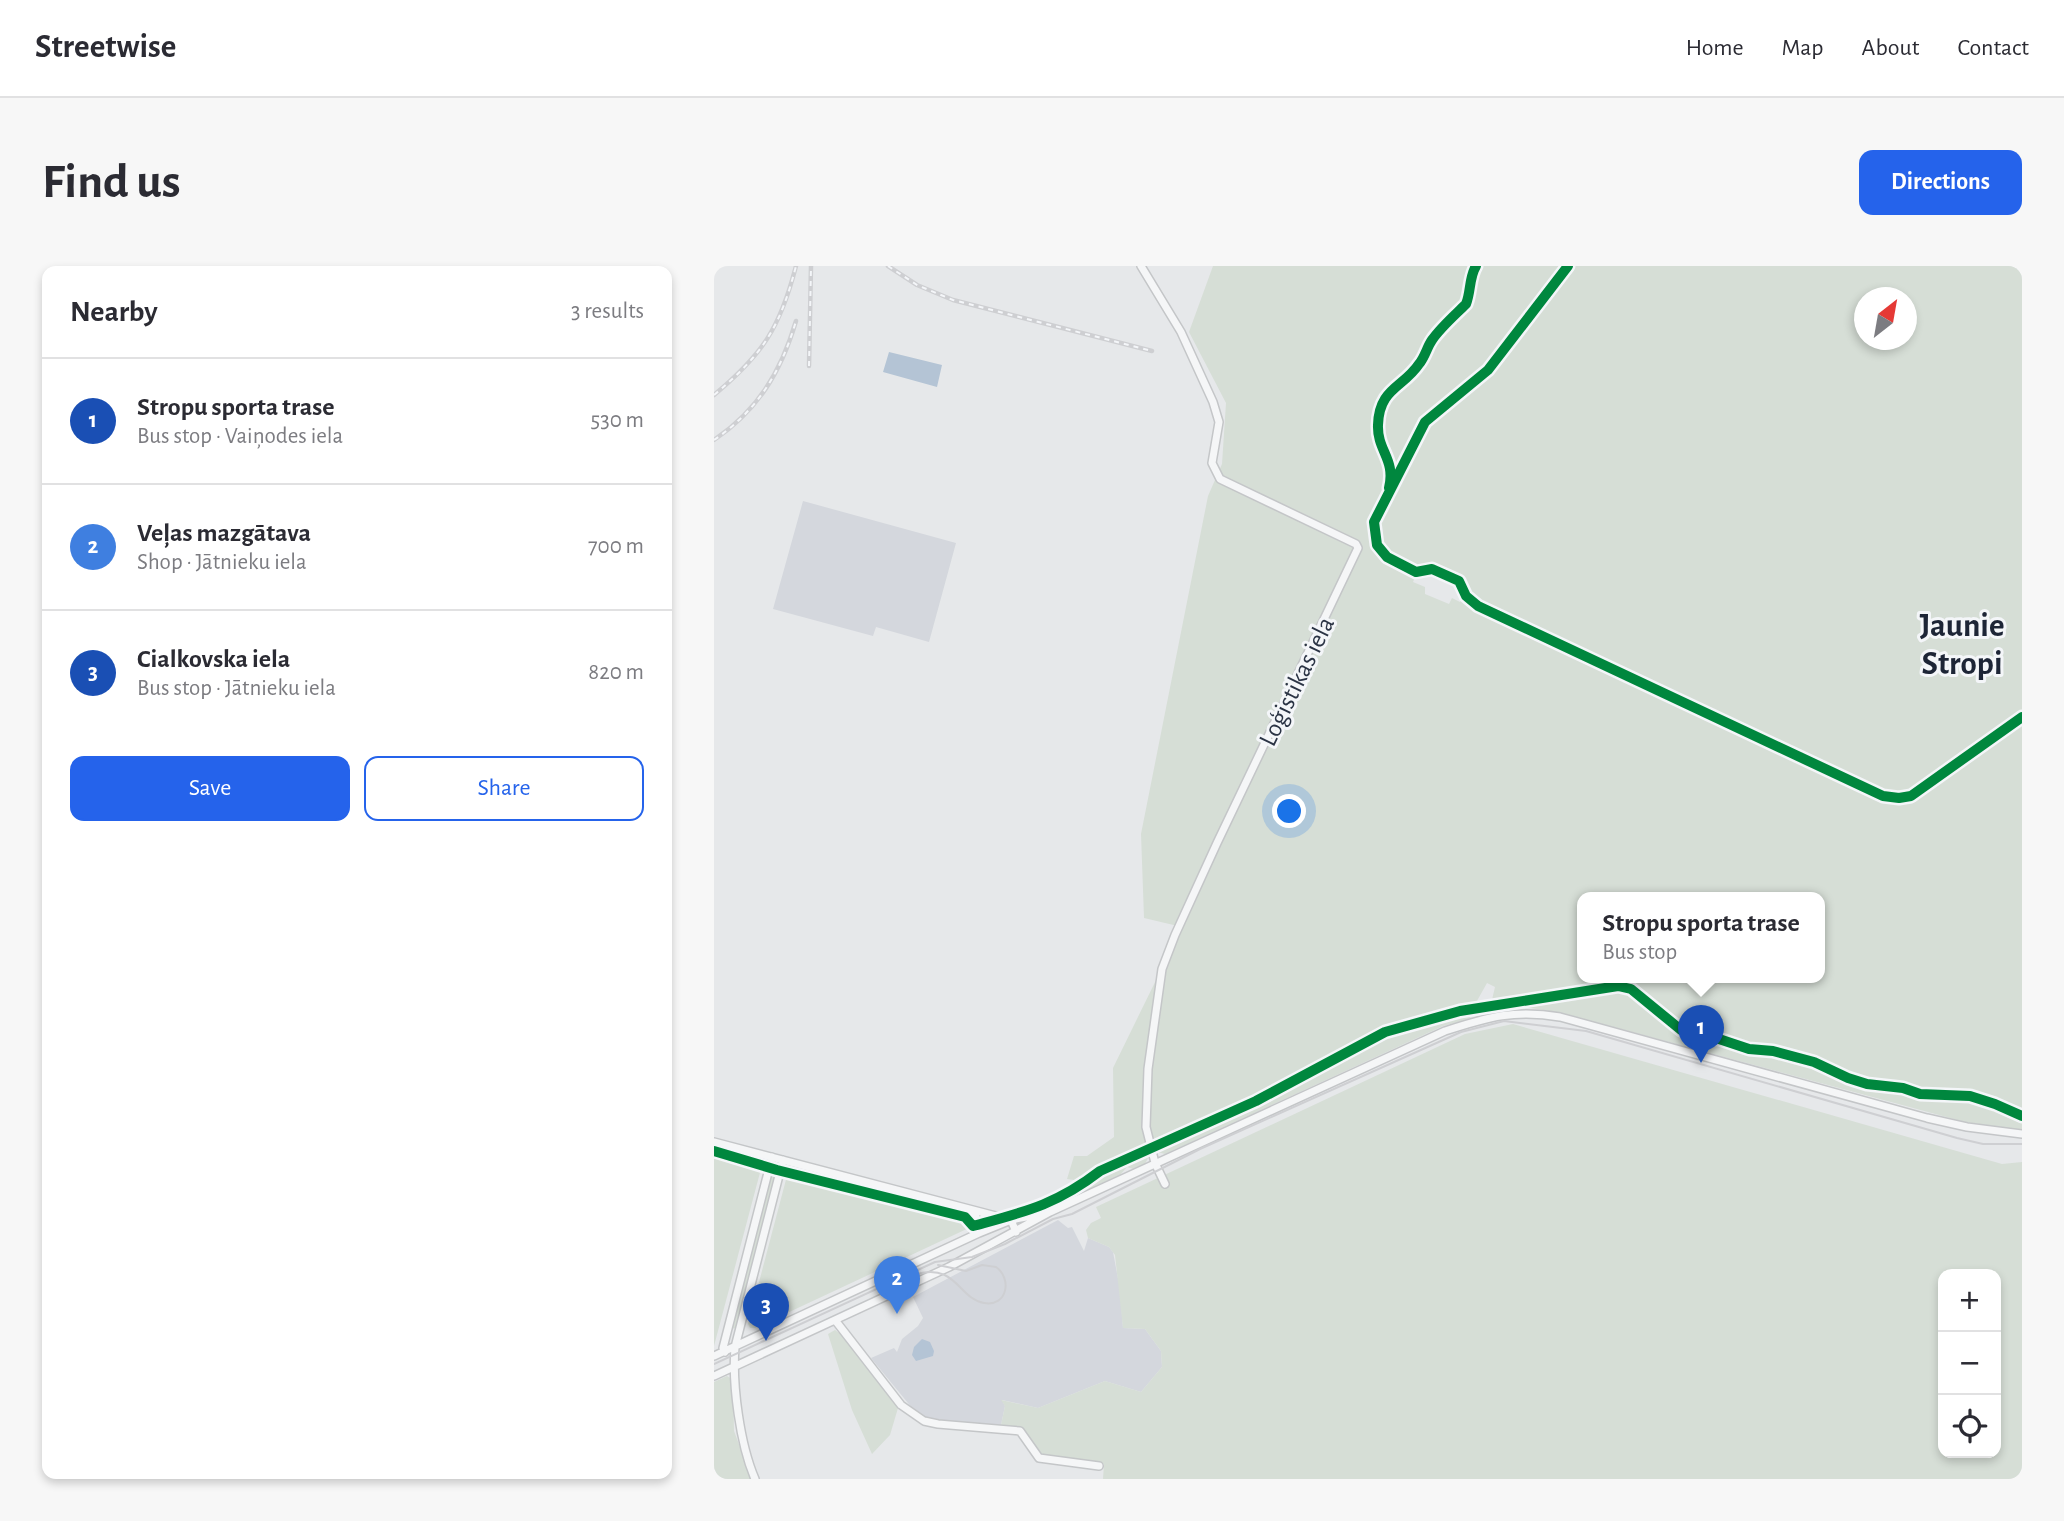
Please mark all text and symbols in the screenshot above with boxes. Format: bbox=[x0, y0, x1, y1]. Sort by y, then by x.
text: Streetwise bbox=[35, 31, 176, 64]
text: Home bbox=[1686, 36, 1744, 60]
text: Map bbox=[1782, 36, 1824, 60]
text: About bbox=[1862, 36, 1919, 60]
text: Contact bbox=[1957, 36, 2029, 60]
button: Directions bbox=[1859, 150, 2022, 215]
text: Find us bbox=[42, 158, 181, 207]
north arrow bbox=[1854, 287, 1917, 350]
text: Nearby bbox=[70, 297, 158, 327]
text: 3 results bbox=[571, 300, 644, 323]
text: Stropu sporta trase bbox=[137, 394, 334, 420]
text: 1 bbox=[89, 409, 97, 432]
text: 530 m bbox=[591, 409, 644, 432]
text: Bus stop · Vaiņodes iela bbox=[137, 425, 343, 448]
text: Veļas mazgātava bbox=[137, 520, 311, 546]
text: 2 bbox=[88, 535, 98, 558]
text: 700 m bbox=[588, 535, 644, 558]
text: Shop · Jātnieku iela bbox=[137, 551, 307, 574]
district label: Jaunie Stropi bbox=[1919, 610, 2005, 681]
street label: Loģistikas iela bbox=[1254, 613, 1339, 750]
text: Cialkovska iela bbox=[137, 646, 290, 672]
text: 3 bbox=[88, 661, 98, 684]
text: 820 m bbox=[588, 661, 644, 684]
text: Bus stop · Jātnieku iela bbox=[137, 677, 336, 700]
button: Save bbox=[70, 756, 350, 821]
button: Share bbox=[364, 756, 644, 821]
your location bbox=[1272, 794, 1306, 828]
popup bbox=[1577, 892, 1825, 983]
text: Stropu sporta trase bbox=[1602, 910, 1800, 936]
text: Bus stop bbox=[1602, 941, 1677, 964]
pin: 1 bbox=[1678, 1005, 1724, 1063]
pin: 2 bbox=[874, 1256, 920, 1314]
map controls bbox=[1938, 1269, 2001, 1458]
button: + bbox=[1938, 1269, 2001, 1332]
pin: 3 bbox=[743, 1283, 789, 1341]
button: − bbox=[1938, 1332, 2001, 1395]
button: locate bbox=[1938, 1395, 2001, 1458]

